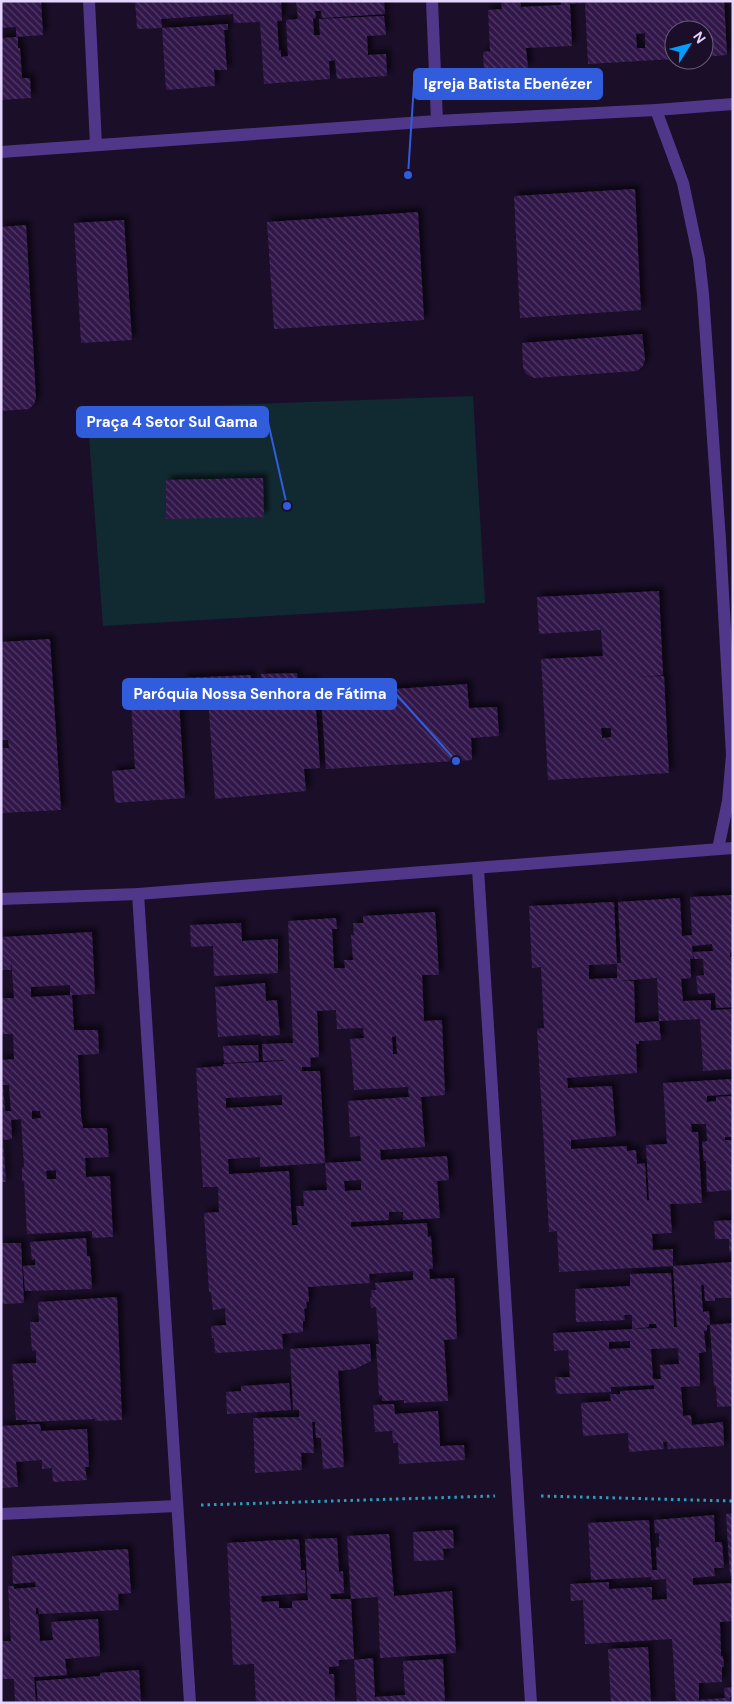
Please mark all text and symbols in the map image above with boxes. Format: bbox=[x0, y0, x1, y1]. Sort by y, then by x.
north arrow bbox=[664, 20, 714, 70]
text: N bbox=[689, 28, 710, 47]
callout: Igreja Batista Ebenézer bbox=[414, 69, 602, 99]
text: Igreja Batista Ebenézer bbox=[424, 74, 592, 94]
callout: Praça 4 Setor Sul Gama bbox=[77, 407, 268, 437]
text: Praça 4 Setor Sul Gama bbox=[86, 412, 258, 432]
callout: Paróquia Nossa Senhora de Fátima bbox=[123, 679, 396, 709]
text: Paróquia Nossa Senhora de Fátima bbox=[133, 684, 387, 704]

